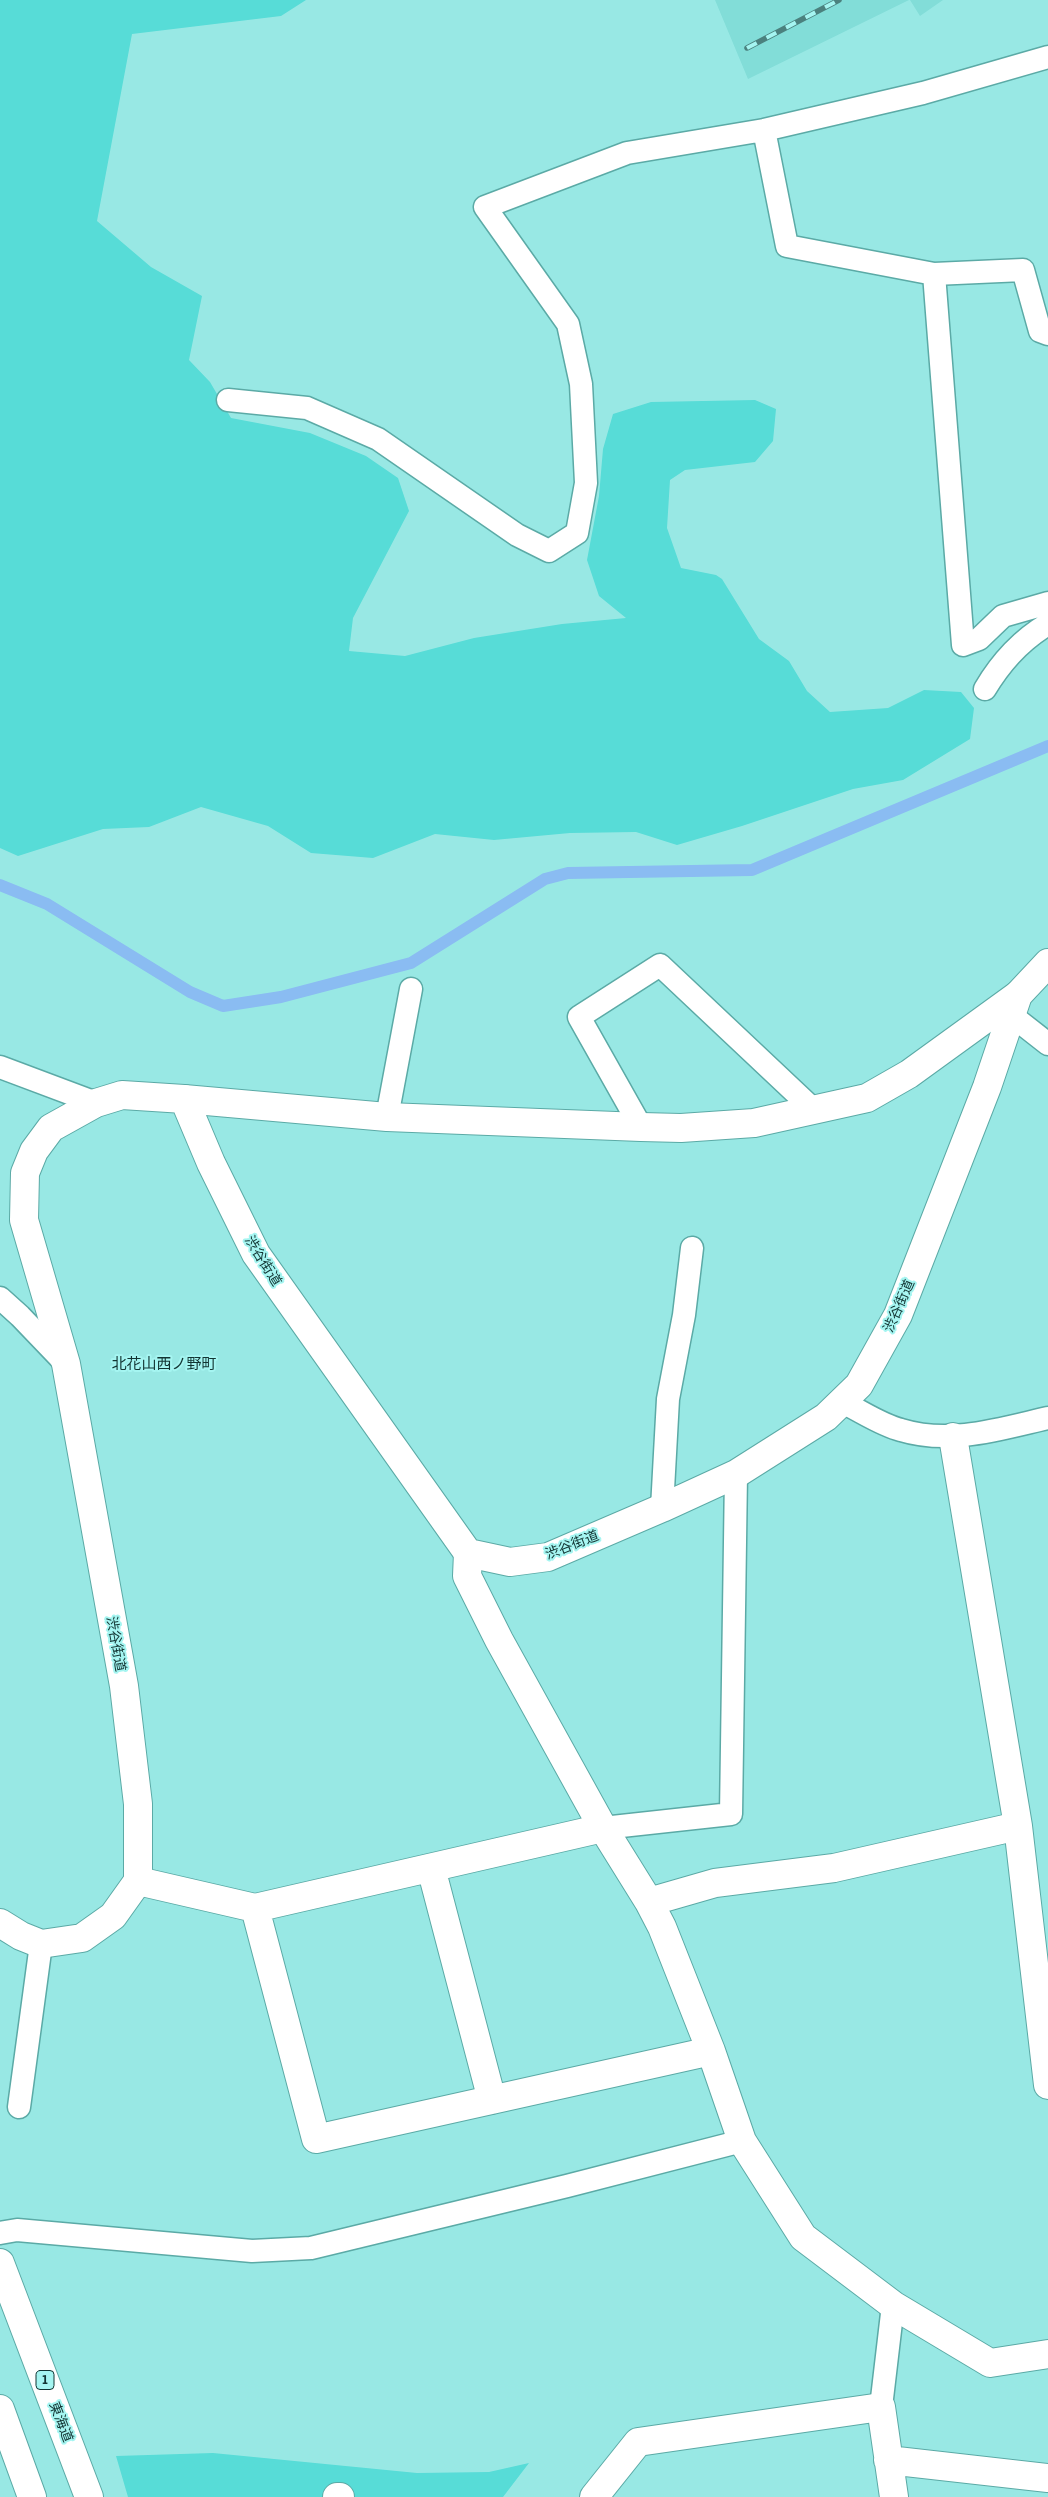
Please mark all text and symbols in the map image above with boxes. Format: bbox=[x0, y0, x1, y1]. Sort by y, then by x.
street label: 渋谷街道 bbox=[241, 1233, 285, 1289]
street label: 渋谷街道 bbox=[880, 1277, 918, 1335]
district label: 北花山西ノ野町 bbox=[112, 1355, 216, 1373]
street label: 渋谷街道 bbox=[543, 1527, 601, 1563]
street label: 渋谷街道 bbox=[103, 1615, 129, 1673]
road number: 1 bbox=[36, 2370, 54, 2390]
street label: 東海道 bbox=[46, 2399, 76, 2445]

